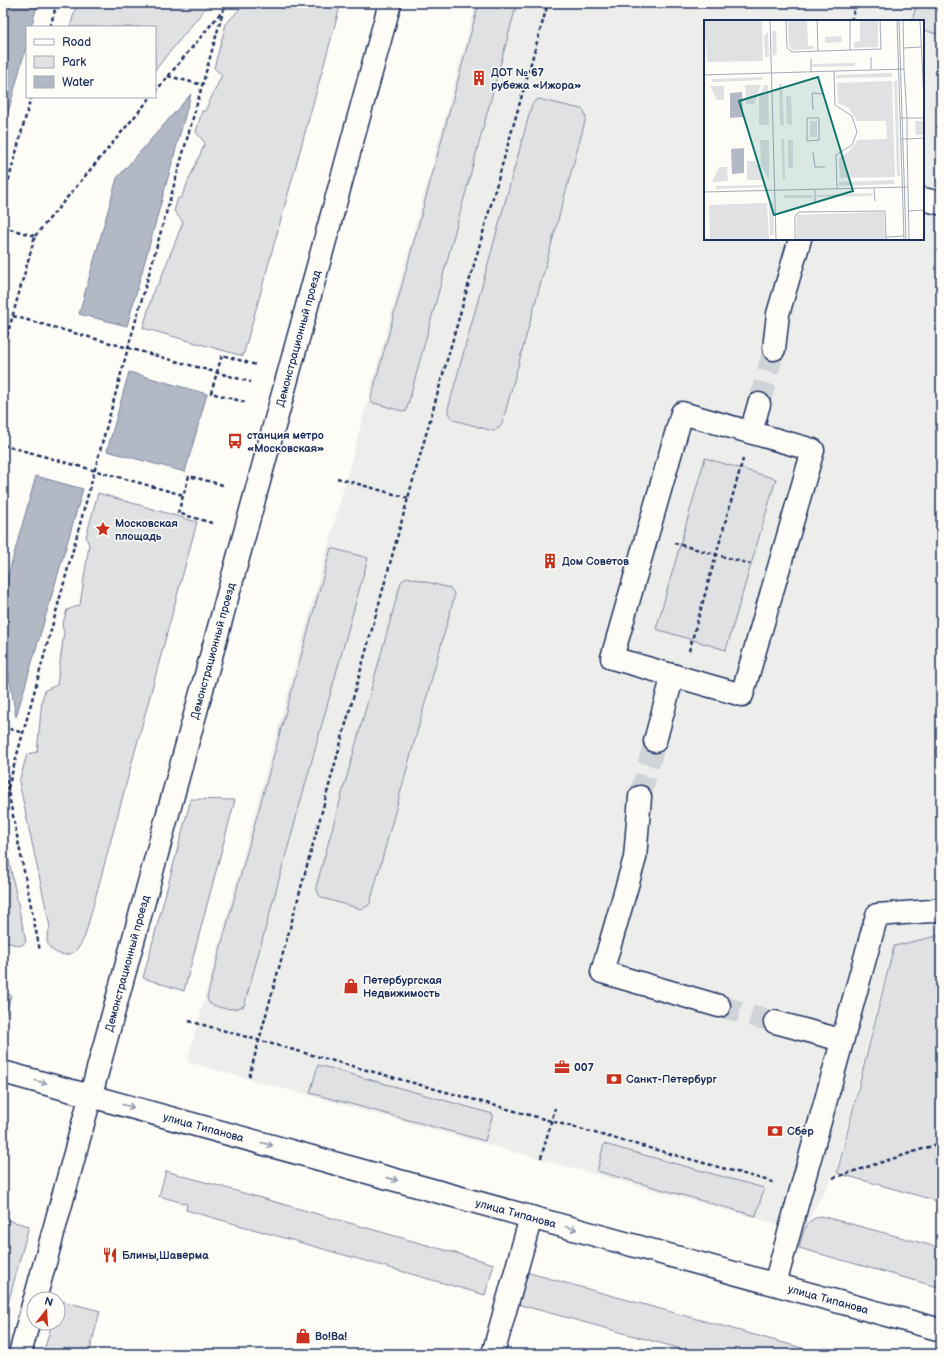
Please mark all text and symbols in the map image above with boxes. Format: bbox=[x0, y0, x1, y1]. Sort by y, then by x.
inset map bbox=[704, 20, 924, 240]
legend bbox=[26, 26, 156, 98]
text: Road bbox=[62, 35, 91, 50]
text: Park bbox=[62, 55, 86, 70]
place label: ДОТ № 67 рубежа «Ижора» bbox=[491, 66, 581, 92]
building icon: ДОТ № 67 рубежа «Ижора» bbox=[470, 69, 488, 87]
text: Water bbox=[62, 75, 94, 90]
street label: Демонстрационный проезд bbox=[274, 269, 324, 408]
place label: станция метро «Московская» bbox=[247, 429, 324, 455]
bus stop icon: станция метро «Московская» bbox=[226, 432, 244, 450]
place label: Московская площадь bbox=[115, 517, 178, 543]
place icon: Московская площадь bbox=[94, 520, 112, 538]
building icon: Дом Советов bbox=[541, 552, 559, 570]
place label: Дом Советов bbox=[562, 555, 629, 568]
street label: Демонстрационный проезд bbox=[188, 581, 238, 721]
street label: Демонстрационный проезд bbox=[103, 894, 152, 1033]
place label: Петербургская Недвижимость bbox=[363, 974, 442, 1000]
shop icon: Петербургская Недвижимость bbox=[342, 977, 360, 995]
office icon: 007 bbox=[553, 1058, 571, 1076]
place label: 007 bbox=[574, 1061, 594, 1074]
bank icon: Санкт-Петербург bbox=[605, 1070, 623, 1088]
place label: Санкт-Петербург bbox=[626, 1073, 718, 1086]
one-way arrow bbox=[34, 1079, 47, 1086]
one-way arrow bbox=[121, 1103, 134, 1110]
street label: улица Типанова bbox=[162, 1110, 246, 1145]
bank icon: Сбер bbox=[766, 1122, 784, 1140]
place label: Сбер bbox=[787, 1125, 814, 1138]
one-way arrow bbox=[260, 1141, 273, 1149]
one-way arrow bbox=[385, 1176, 398, 1183]
street label: улица Типанова bbox=[474, 1196, 558, 1231]
one-way arrow bbox=[565, 1225, 578, 1232]
restaurant icon: Блины,Шаверма bbox=[101, 1246, 119, 1264]
place label: Блины,Шаверма bbox=[122, 1249, 209, 1262]
street label: улица Типанова bbox=[786, 1282, 870, 1317]
north arrow bbox=[26, 1291, 66, 1331]
text: N bbox=[43, 1294, 55, 1309]
shop icon: Во!Ва! bbox=[294, 1327, 312, 1345]
place label: Во!Ва! bbox=[315, 1330, 347, 1343]

